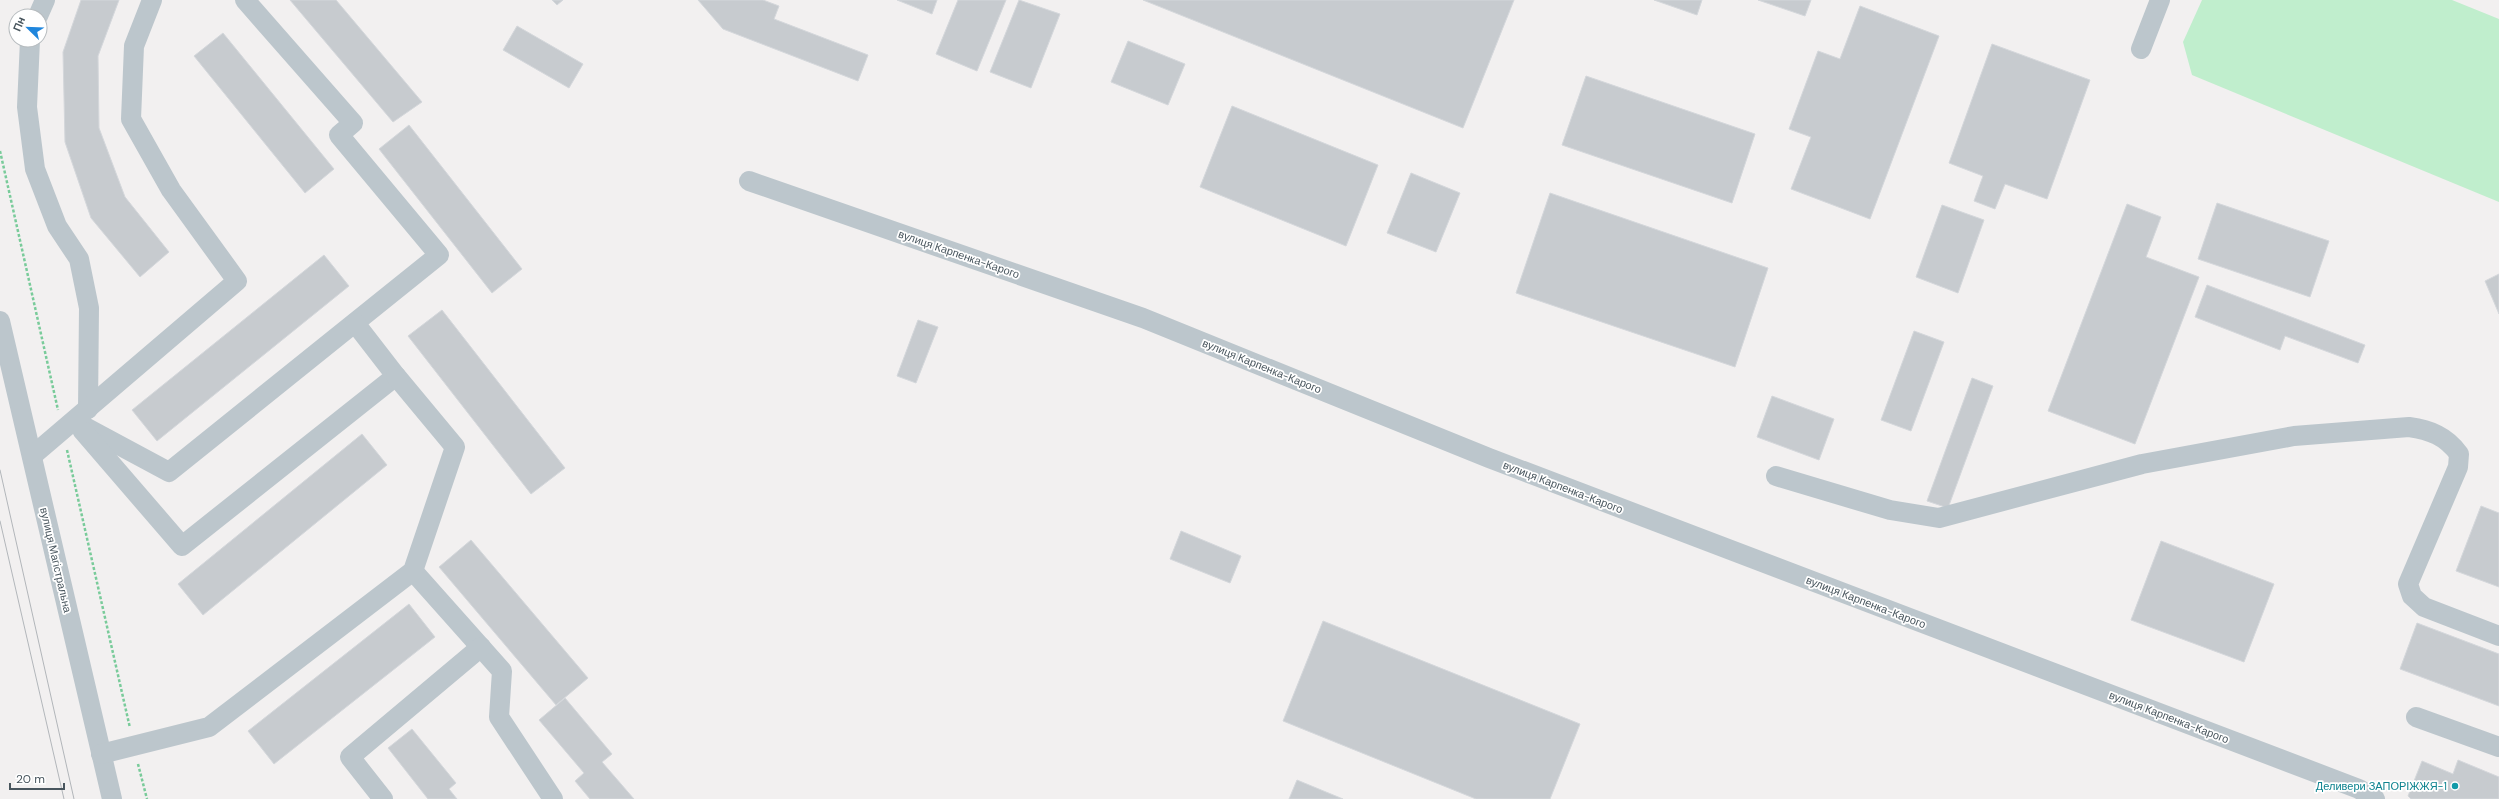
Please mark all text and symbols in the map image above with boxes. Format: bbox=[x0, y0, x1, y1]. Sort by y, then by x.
north arrow bbox=[8, 8, 48, 48]
text: Пн bbox=[10, 15, 28, 34]
street label: вулиця Карпенка-Карого bbox=[897, 227, 1021, 281]
street label: вулиця Карпенка-Карого bbox=[1200, 336, 1324, 396]
street label: вулиця Карпенка-Карого bbox=[1501, 458, 1625, 516]
street label: вулиця Магістральна bbox=[37, 506, 75, 615]
street label: вулиця Карпенка-Карого bbox=[1804, 573, 1928, 631]
street label: вулиця Карпенка-Карого bbox=[2107, 688, 2231, 746]
scale bar bbox=[10, 765, 64, 791]
text: 20 m bbox=[16, 771, 45, 787]
place label: Деливери ЗАПОРІЖЖЯ-1 bbox=[2316, 779, 2447, 793]
marker: Деливери ЗАПОРІЖЖЯ-1 bbox=[2450, 781, 2460, 791]

